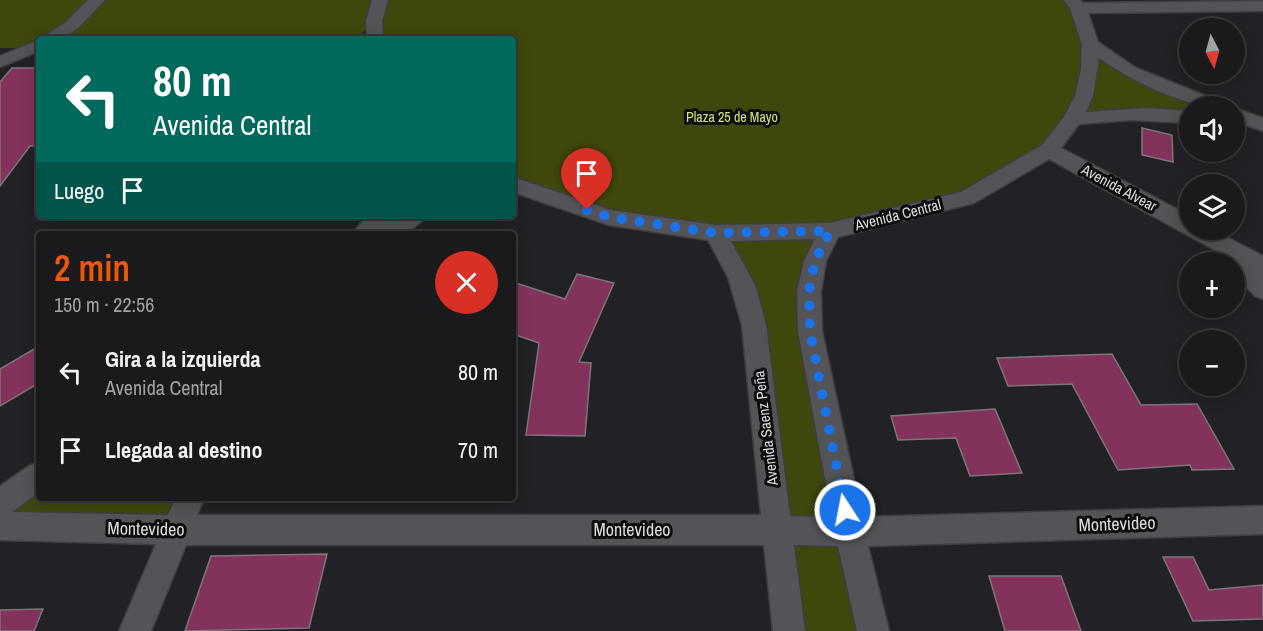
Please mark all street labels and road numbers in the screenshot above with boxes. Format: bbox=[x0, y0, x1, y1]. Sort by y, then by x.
street label: Avenida Alvear bbox=[1077, 158, 1161, 216]
street label: Avenida Central bbox=[852, 194, 943, 236]
street label: Avenida Saenz Peña bbox=[748, 369, 783, 488]
street label: Montevideo bbox=[1078, 510, 1156, 537]
street label: Montevideo bbox=[107, 515, 185, 542]
street label: Montevideo bbox=[593, 517, 671, 542]

